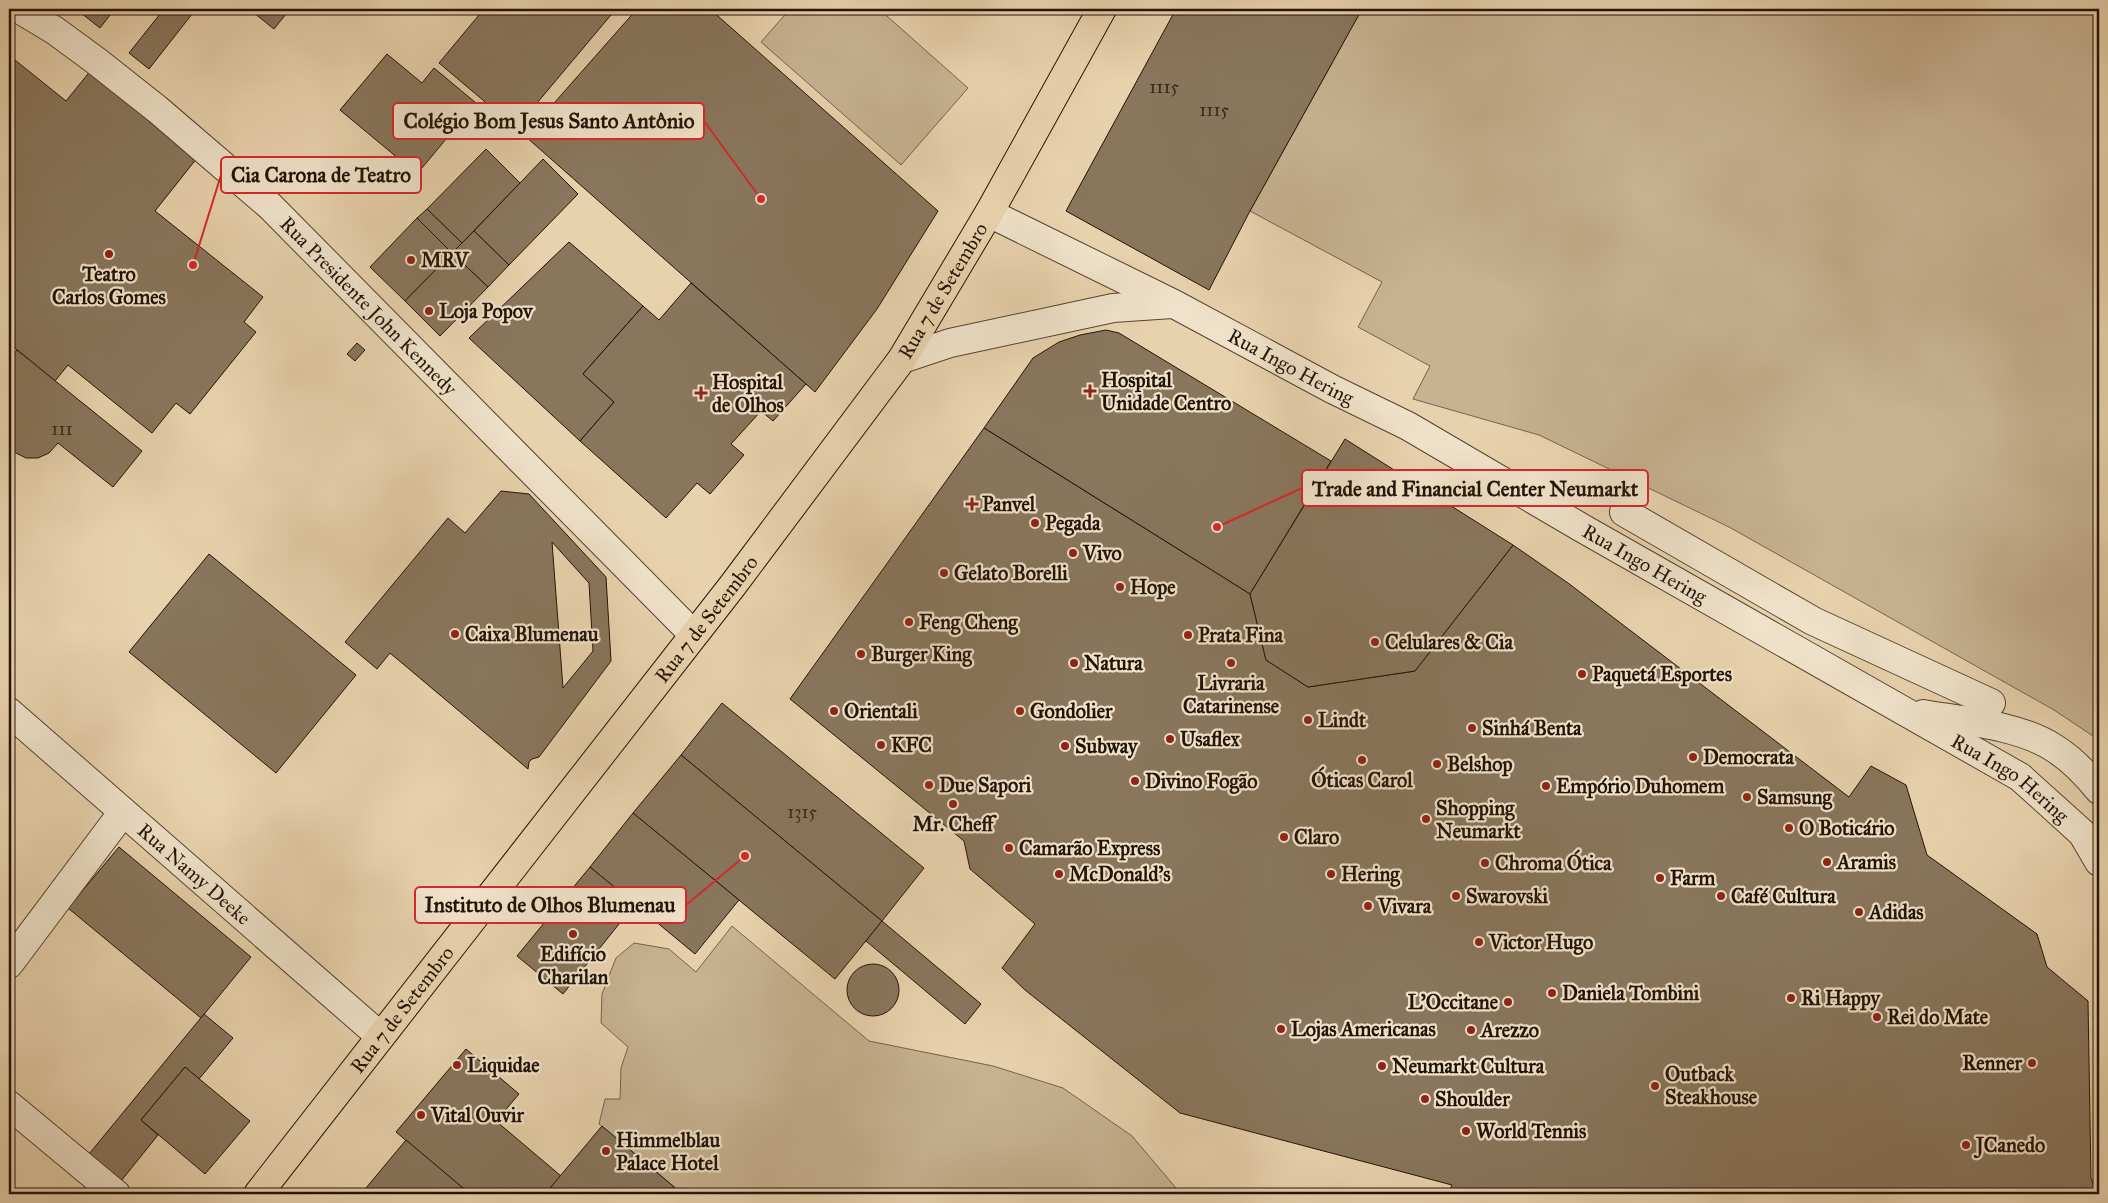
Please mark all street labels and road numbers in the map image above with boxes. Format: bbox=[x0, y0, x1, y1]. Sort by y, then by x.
street label: Rua Presidente John Kennedy bbox=[275, 211, 463, 401]
street label: Rua 7 de Setembro bbox=[893, 218, 992, 363]
street label: Rua Ingo Hering bbox=[1224, 323, 1359, 411]
street label: Rua Ingo Hering bbox=[1578, 519, 1712, 610]
street label: Rua 7 de Setembro bbox=[649, 551, 763, 687]
street label: Rua Ingo Hering bbox=[1947, 728, 2075, 829]
street label: Rua Namy Deeke bbox=[133, 818, 256, 930]
street label: Rua 7 de Setembro bbox=[345, 941, 459, 1078]

